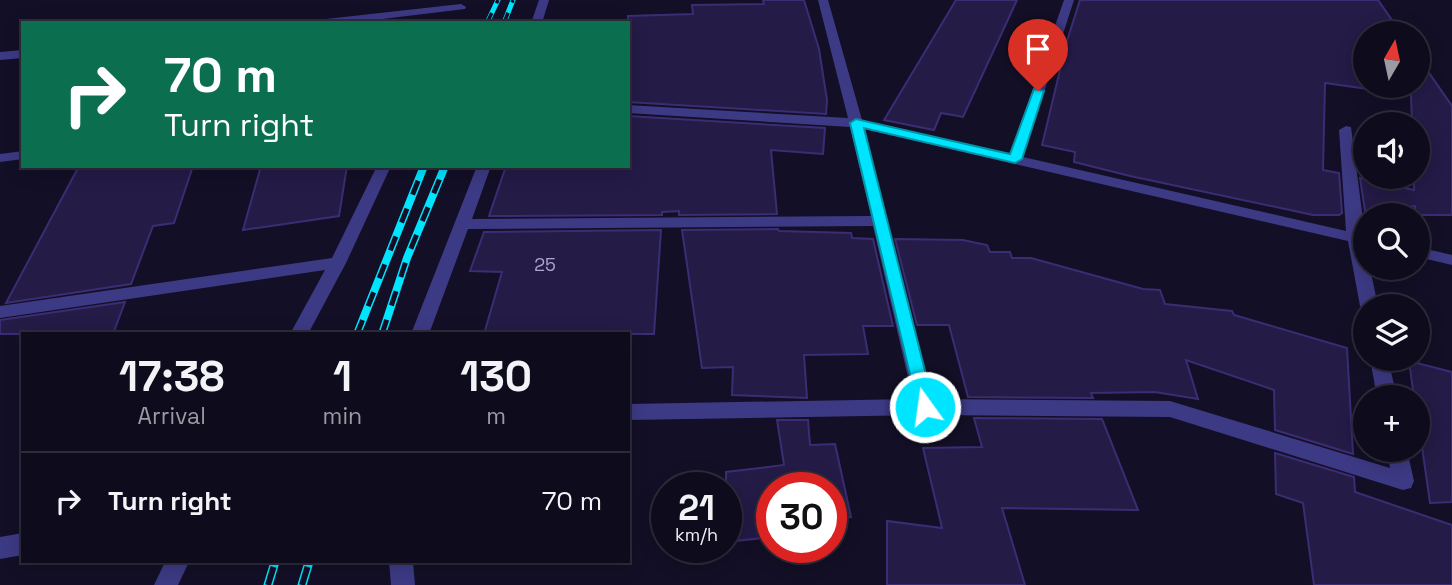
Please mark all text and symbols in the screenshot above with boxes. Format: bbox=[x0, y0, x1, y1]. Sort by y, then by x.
pin bbox=[1008, 19, 1068, 91]
north arrow bbox=[1353, 21, 1430, 98]
map controls bbox=[1353, 21, 1430, 462]
icon: arrive bbox=[1019, 30, 1057, 68]
text: 70 m bbox=[164, 44, 277, 106]
icon: right bbox=[49, 49, 140, 140]
text: Turn right bbox=[164, 105, 314, 145]
button: sound bbox=[1353, 112, 1430, 189]
button: search bbox=[1353, 203, 1430, 280]
house number: 25 bbox=[534, 253, 556, 276]
button: layers bbox=[1353, 294, 1430, 371]
text: 17:38 bbox=[119, 350, 225, 403]
text: 1 bbox=[333, 350, 352, 403]
text: 130 bbox=[460, 350, 532, 403]
position arrow bbox=[888, 370, 962, 444]
button: + bbox=[1353, 385, 1430, 462]
text: Arrival bbox=[138, 401, 206, 431]
text: min bbox=[323, 401, 362, 431]
text: m bbox=[486, 401, 506, 431]
speed limit sign: 30 bbox=[756, 472, 847, 563]
icon: right bbox=[49, 482, 87, 520]
text: Turn right bbox=[108, 484, 232, 518]
text: 70 m bbox=[542, 484, 602, 518]
text: 21 bbox=[678, 486, 715, 530]
text: km/h bbox=[675, 523, 718, 546]

